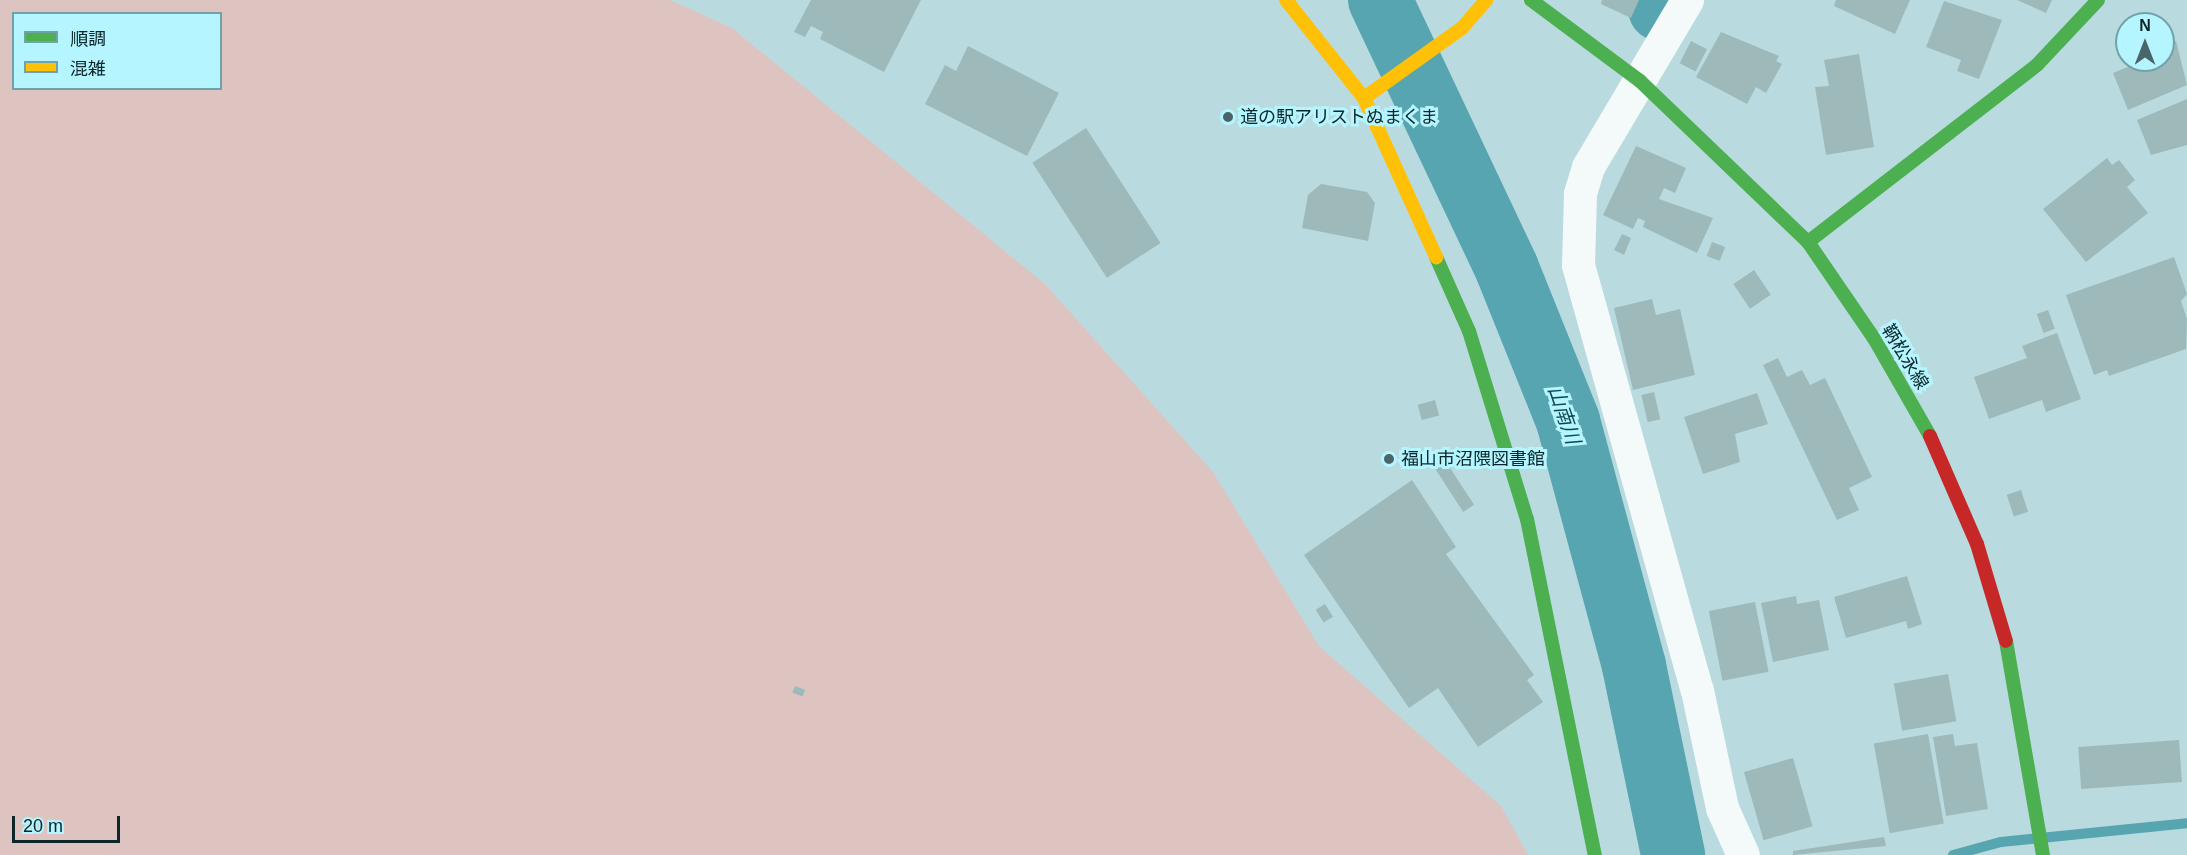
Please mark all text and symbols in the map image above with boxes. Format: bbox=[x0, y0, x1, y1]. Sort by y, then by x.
legend bbox=[12, 12, 222, 90]
north arrow bbox=[2115, 12, 2175, 72]
text: N bbox=[2139, 17, 2151, 34]
text: 順調 bbox=[70, 29, 106, 49]
text: 混雑 bbox=[70, 59, 106, 79]
place label: 道の駅アリストぬまくま bbox=[1240, 106, 1438, 128]
marker: 道の駅アリストぬまくま bbox=[1221, 110, 1235, 124]
street label: 鞆松永線 bbox=[1877, 321, 1933, 393]
water label: 山南川 bbox=[1543, 383, 1585, 447]
place label: 福山市沼隈図書館 bbox=[1401, 448, 1545, 470]
marker: 福山市沼隈図書館 bbox=[1382, 452, 1396, 466]
scale bar bbox=[15, 804, 123, 842]
text: 20 m bbox=[23, 816, 63, 836]

